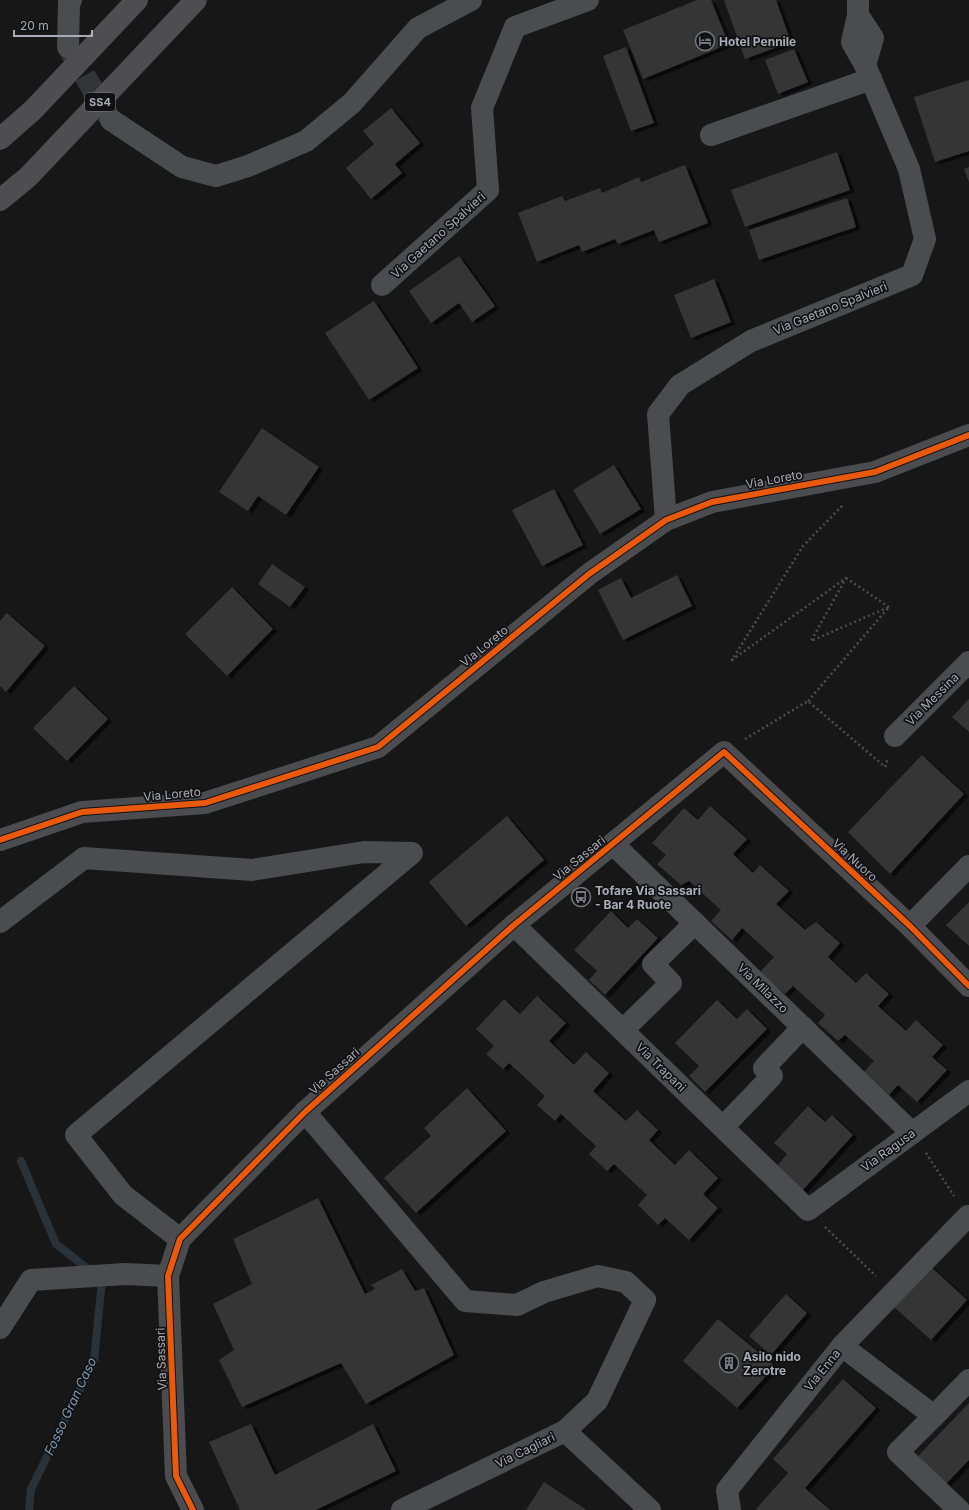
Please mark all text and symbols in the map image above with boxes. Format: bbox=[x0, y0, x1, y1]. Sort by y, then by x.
scale bar bbox=[14, 12, 92, 38]
text: 20 m bbox=[20, 18, 49, 33]
hotel icon: Hotel Pennile bbox=[694, 30, 716, 52]
place label: Hotel Pennile bbox=[719, 34, 796, 49]
road number: SS4 bbox=[85, 93, 115, 111]
street label: Via Gaetano Spalvieri bbox=[388, 189, 488, 281]
street label: Via Gaetano Spalvieri bbox=[771, 278, 889, 338]
street label: Via Loreto bbox=[744, 467, 804, 491]
street label: Via Loreto bbox=[457, 622, 511, 670]
street label: Via Messina bbox=[902, 669, 962, 729]
street label: Via Loreto bbox=[143, 784, 201, 804]
street label: Via Sassari bbox=[550, 832, 608, 884]
street label: Via Nuoro bbox=[829, 835, 881, 885]
place label: Tofare Via Sassari - Bar 4 Ruote bbox=[595, 883, 701, 912]
bus stop icon: Tofare Via Sassari - Bar 4 Ruote bbox=[570, 886, 592, 908]
street label: Via Milazzo bbox=[734, 960, 792, 1016]
street label: Via Trapani bbox=[633, 1039, 689, 1095]
street label: Via Sassari bbox=[306, 1044, 362, 1098]
street label: Via Ragusa bbox=[858, 1125, 918, 1175]
street label: Via Sassari bbox=[152, 1327, 170, 1391]
street label: Via Enna bbox=[801, 1346, 843, 1394]
place label: Asilo nido Zerotre bbox=[743, 1349, 801, 1378]
building icon: Asilo nido Zerotre bbox=[718, 1352, 740, 1374]
water label: Fosso Gran Caso bbox=[40, 1354, 100, 1457]
street label: Via Cagliari bbox=[493, 1429, 557, 1471]

